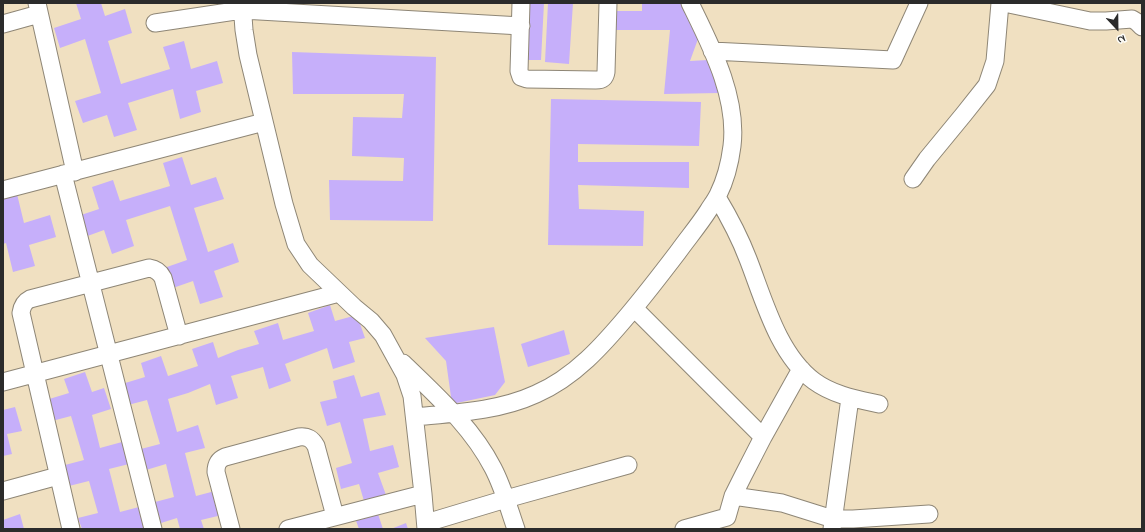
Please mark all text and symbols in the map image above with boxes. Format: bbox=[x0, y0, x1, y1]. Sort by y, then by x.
north arrow bbox=[1097, 8, 1137, 48]
text: N bbox=[1115, 30, 1128, 48]

